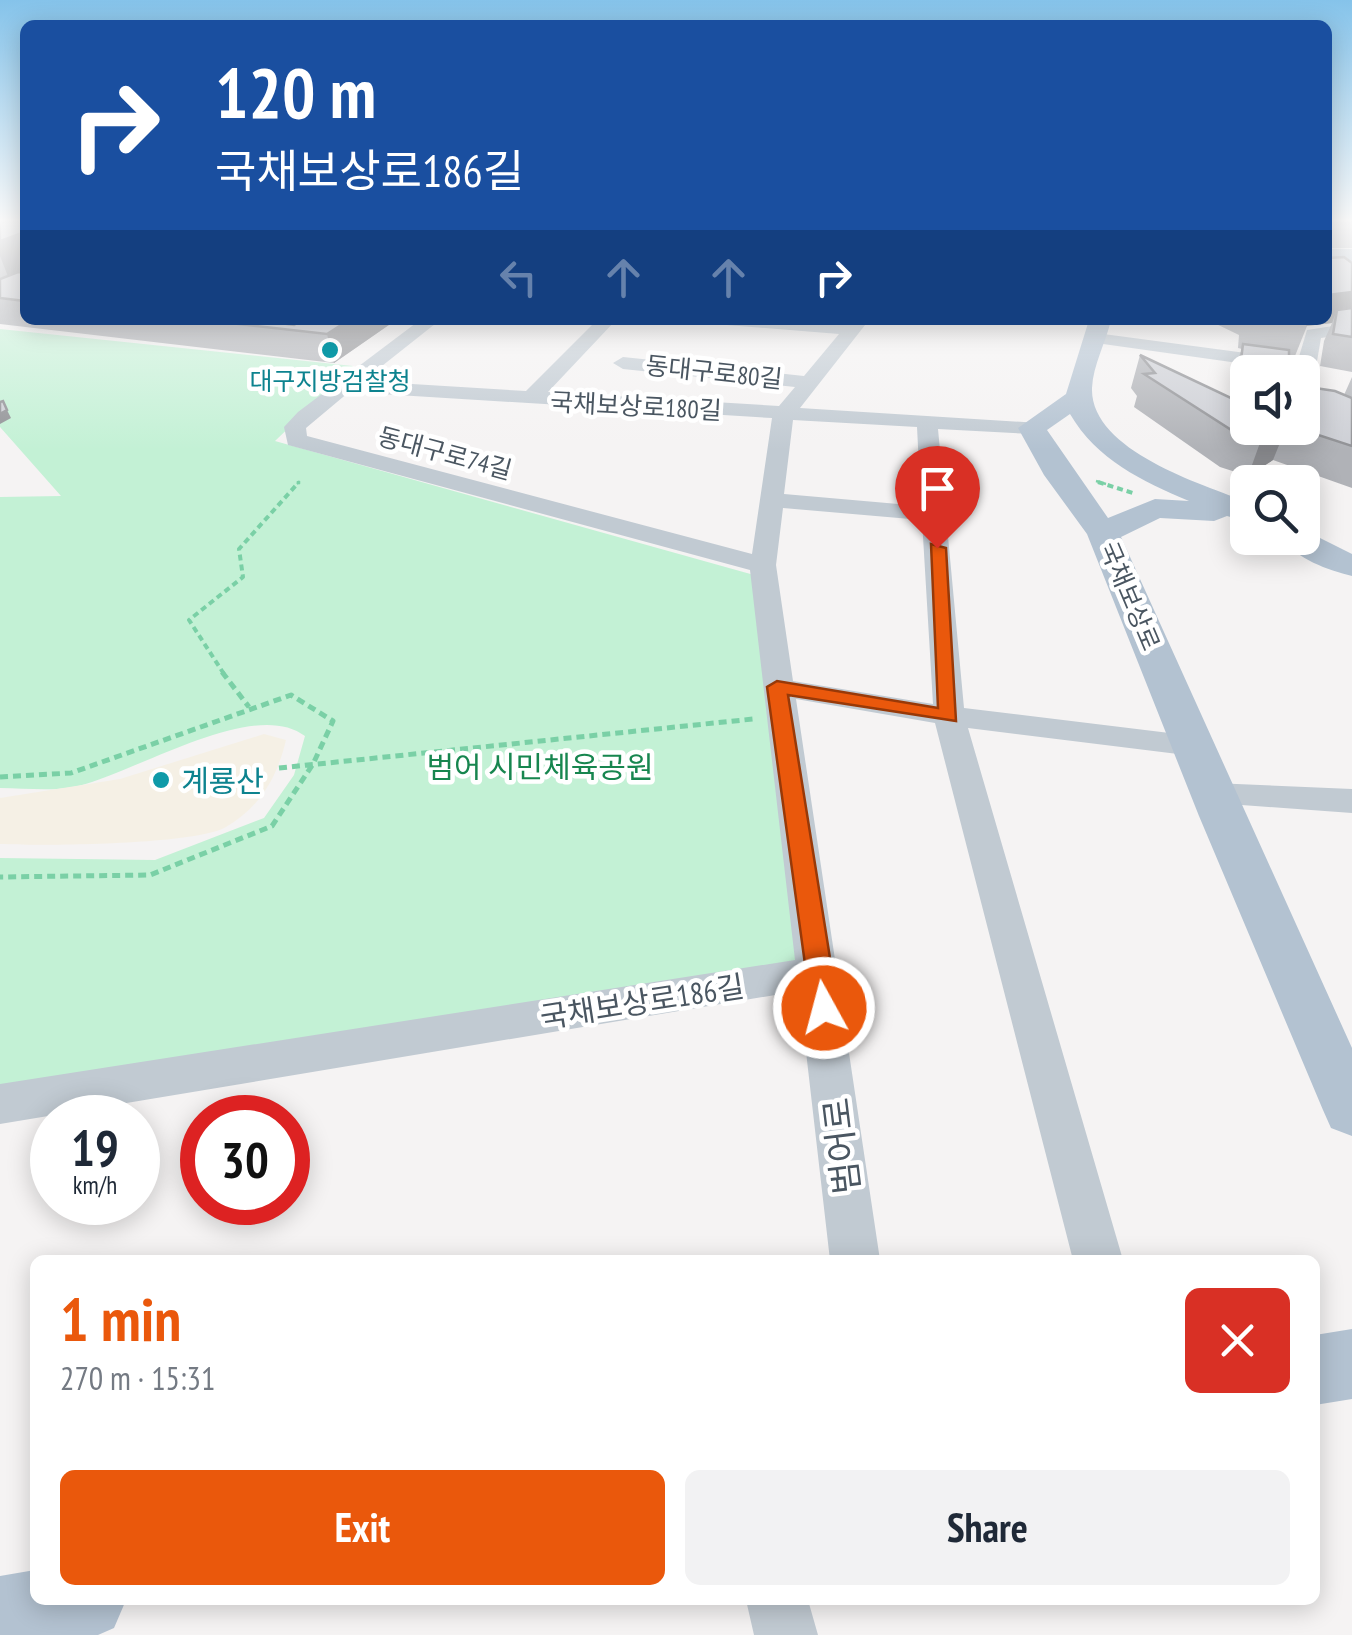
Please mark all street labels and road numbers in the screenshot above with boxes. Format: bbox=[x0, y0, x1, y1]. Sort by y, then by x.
street label: 동대구로80길 bbox=[644, 349, 784, 395]
street label: 국채보상로180길 bbox=[549, 386, 723, 426]
street label: 동대구로74길 bbox=[374, 420, 516, 486]
street label: 국채보상로 bbox=[1093, 537, 1167, 655]
street label: 국채보상로186길 bbox=[537, 966, 747, 1036]
street label: 범어로 bbox=[812, 1095, 870, 1197]

